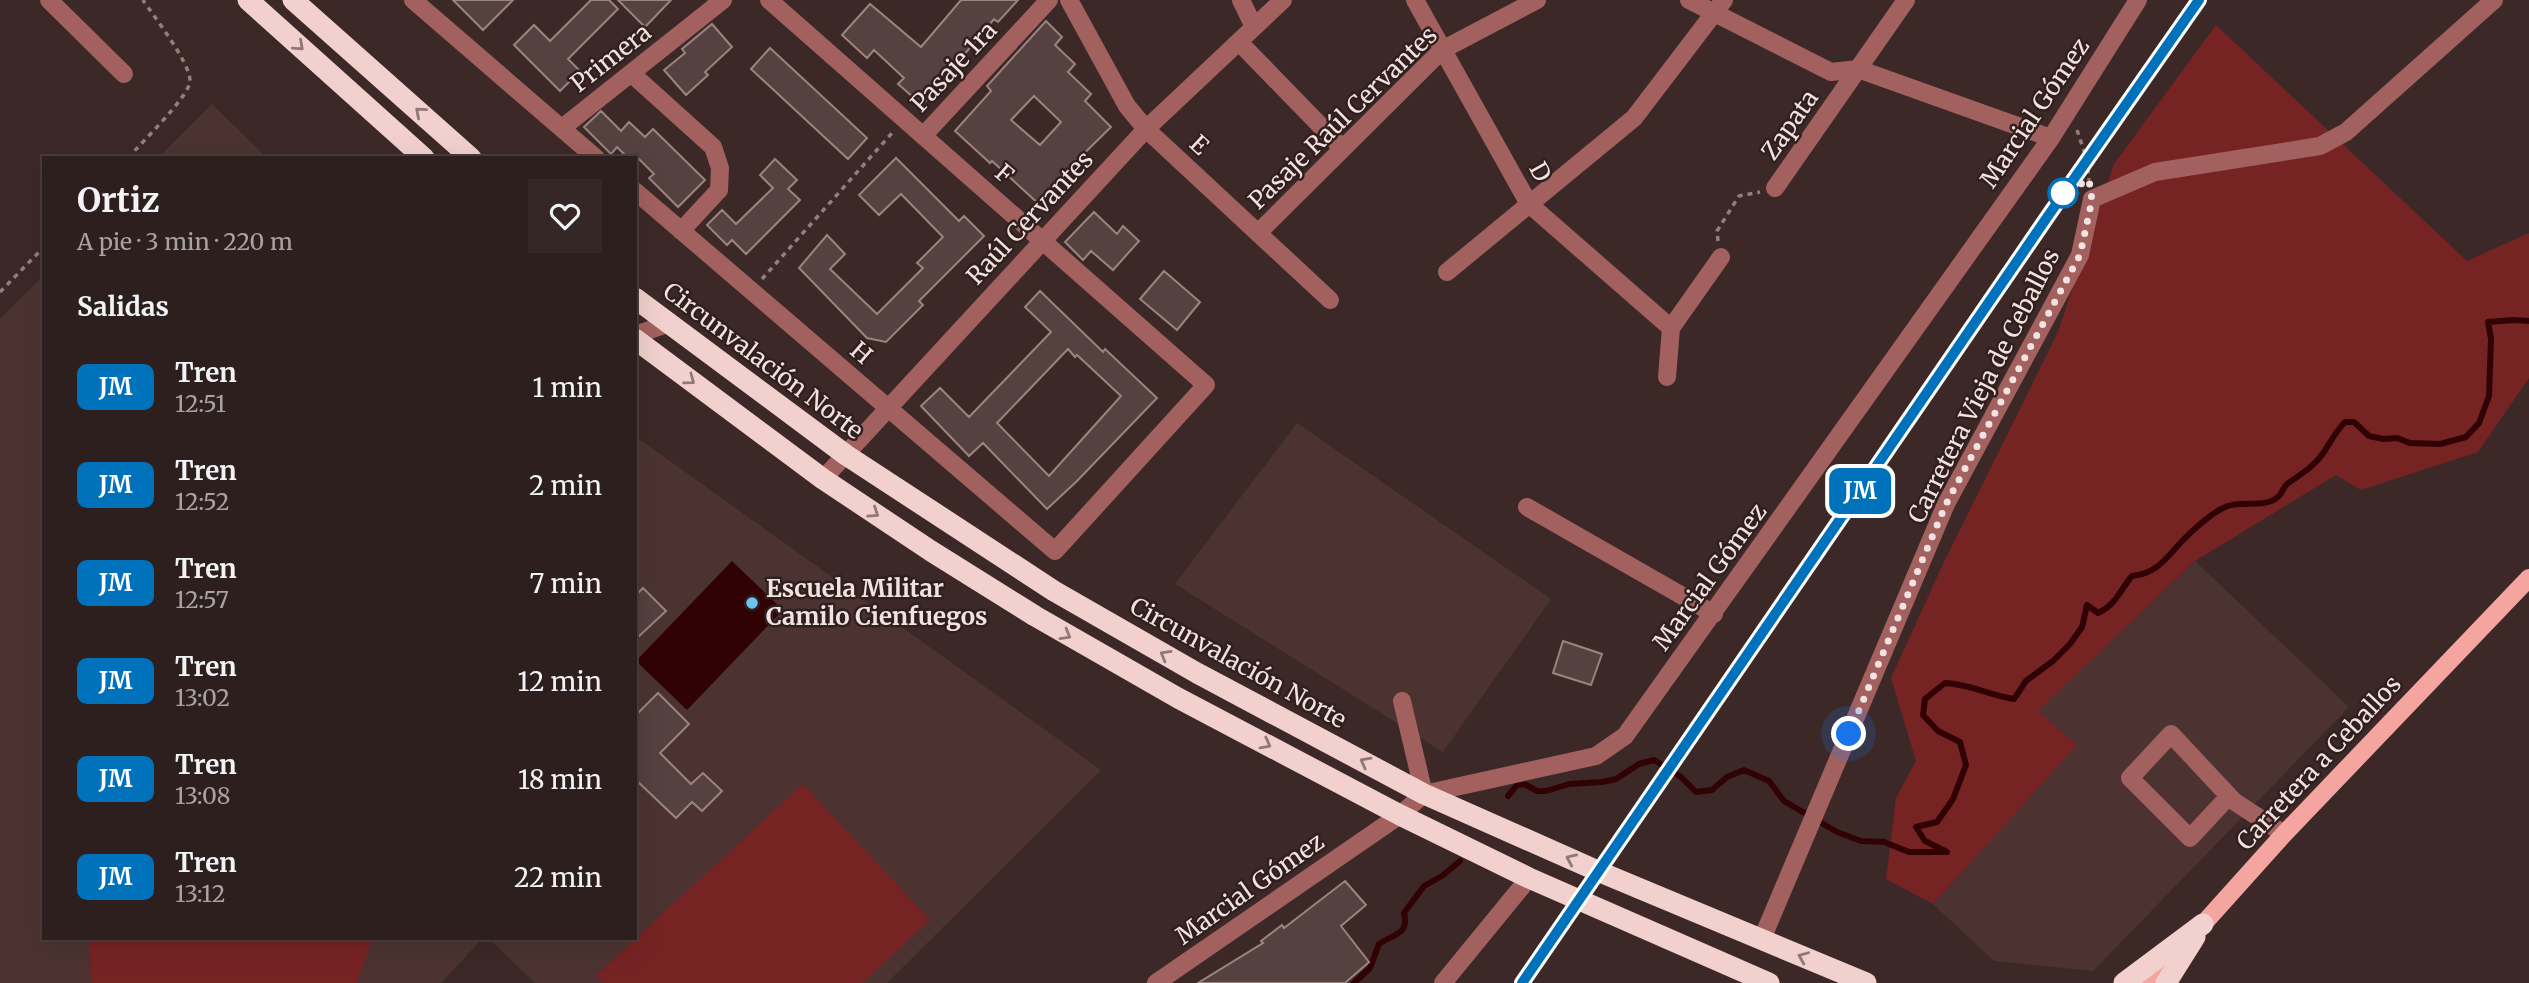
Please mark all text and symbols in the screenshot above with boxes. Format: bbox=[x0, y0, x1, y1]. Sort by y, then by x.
street label: Pasaje 1ra bbox=[904, 15, 1003, 118]
street label: Primera bbox=[564, 16, 657, 99]
street label: Pasaje Raúl Cervantes bbox=[1242, 20, 1443, 216]
street label: Marcial Gómez bbox=[1973, 32, 2096, 194]
one-way arrow bbox=[291, 38, 304, 50]
street label: Zapata bbox=[1754, 84, 1825, 166]
one-way arrow bbox=[415, 108, 428, 120]
street label: E bbox=[1183, 128, 1216, 162]
street label: Raúl Cervantes bbox=[960, 144, 1100, 291]
street label: D bbox=[1523, 156, 1558, 187]
street label: F bbox=[989, 157, 1020, 190]
unlabelled marker bbox=[2048, 178, 2078, 208]
button: heart bbox=[528, 179, 602, 253]
text: Ortiz bbox=[77, 180, 159, 221]
text: A pie · 3 min · 220 m bbox=[77, 227, 293, 256]
street label: Carretera Vieja de Ceballos bbox=[1901, 243, 2066, 528]
street label: Circunvalación Norte bbox=[657, 275, 869, 446]
text: Salidas bbox=[77, 290, 169, 323]
street label: H bbox=[844, 335, 879, 371]
text: Tren bbox=[175, 356, 237, 389]
text: JM bbox=[99, 371, 132, 402]
text: 1 min bbox=[533, 371, 602, 404]
one-way arrow bbox=[682, 371, 695, 384]
text: 12:51 bbox=[175, 389, 226, 418]
text: Tren bbox=[175, 454, 237, 487]
line badge: JM bbox=[1828, 468, 1892, 514]
text: JM bbox=[99, 469, 132, 500]
text: 2 min bbox=[529, 469, 602, 502]
text: JM bbox=[1843, 475, 1877, 506]
text: 12:52 bbox=[175, 487, 229, 516]
street label: Marcial Gómez bbox=[1646, 497, 1773, 656]
one-way arrow bbox=[866, 505, 879, 517]
text: Tren bbox=[175, 552, 237, 585]
text: JM bbox=[99, 567, 132, 598]
text: 7 min bbox=[530, 567, 602, 600]
place label: Escuela Militar Camilo Cienfuegos bbox=[766, 573, 987, 632]
text: 12:57 bbox=[175, 585, 229, 614]
street label: Circunvalación Norte bbox=[1125, 590, 1352, 735]
marker: Escuela Militar Camilo Cienfuegos bbox=[744, 595, 760, 611]
one-way arrow bbox=[1059, 627, 1072, 640]
text: Tren bbox=[175, 650, 237, 683]
one-way arrow bbox=[1159, 650, 1172, 663]
text: JM bbox=[99, 665, 132, 696]
text: 12 min bbox=[518, 665, 602, 698]
street label: Carretera a Ceballos bbox=[2230, 669, 2408, 856]
text: 13:02 bbox=[175, 683, 230, 712]
your location bbox=[1831, 716, 1866, 751]
one-way arrow bbox=[1258, 736, 1271, 750]
text: Tren bbox=[175, 748, 237, 781]
one-way arrow bbox=[1360, 757, 1372, 771]
text: JM bbox=[99, 763, 132, 794]
text: 18 min bbox=[518, 763, 602, 796]
text: 13:08 bbox=[175, 781, 231, 810]
street label: Marcial Gómez bbox=[1170, 826, 1330, 951]
text: Tren bbox=[175, 846, 237, 879]
one-way arrow bbox=[1566, 853, 1578, 867]
text: JM bbox=[99, 861, 132, 892]
text: 22 min bbox=[514, 861, 602, 894]
text: 13:12 bbox=[175, 879, 225, 908]
one-way arrow bbox=[1798, 951, 1810, 965]

